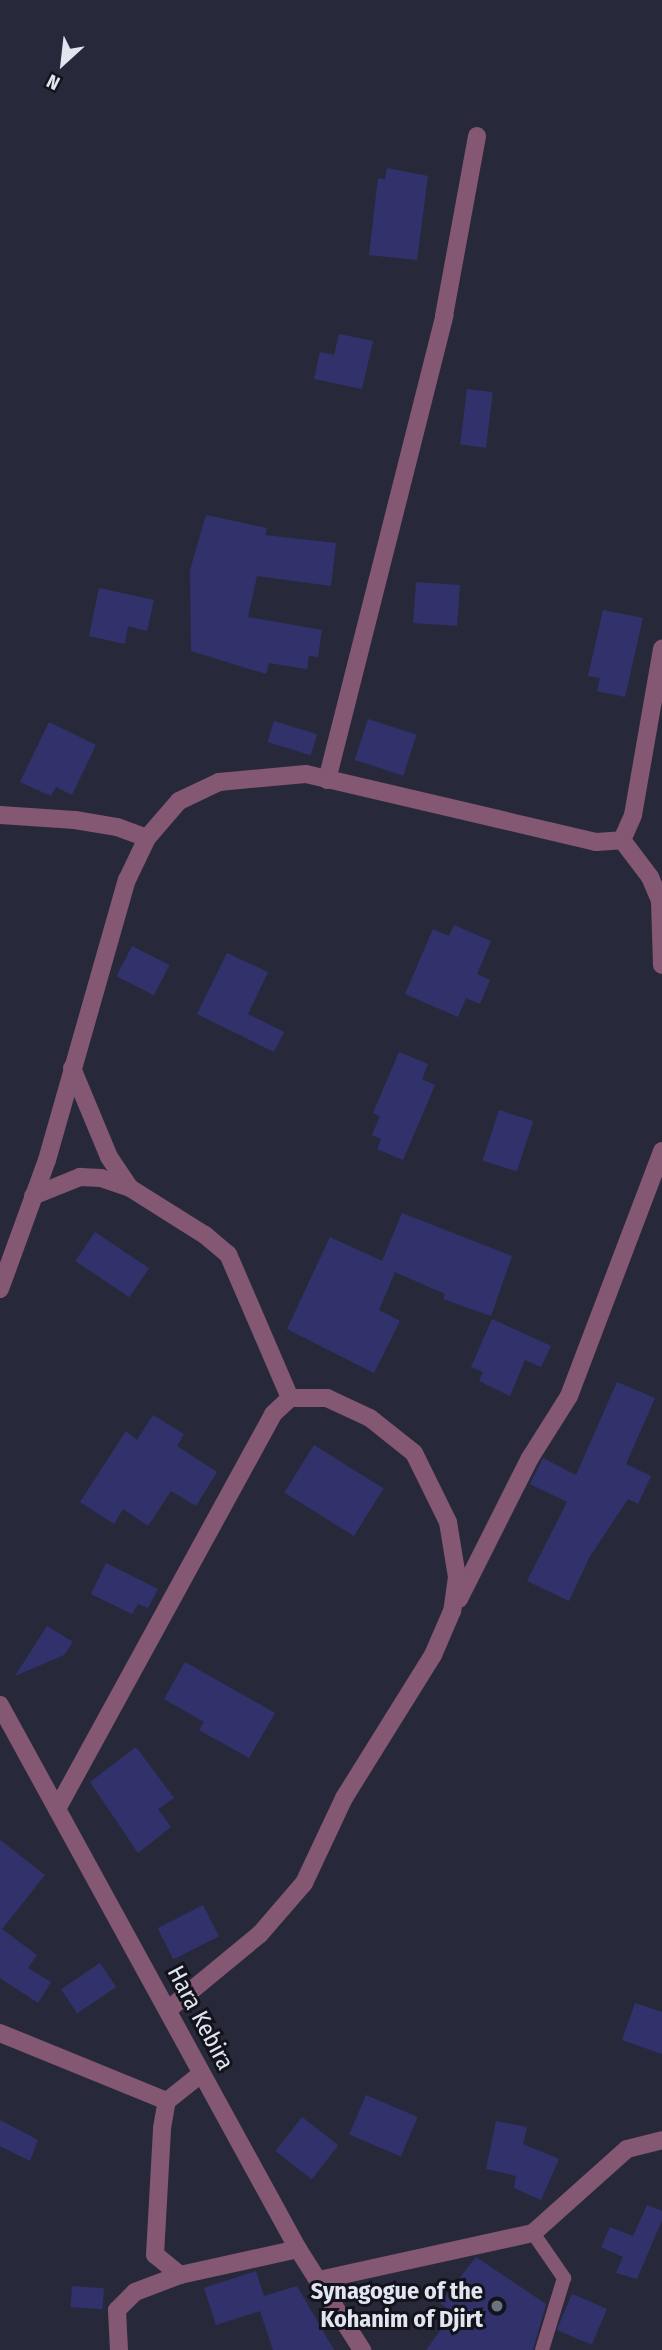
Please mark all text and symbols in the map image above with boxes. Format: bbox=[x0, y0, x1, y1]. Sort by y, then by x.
north arrow bbox=[28, 28, 98, 98]
text: N bbox=[43, 69, 64, 95]
street label: Hara Kebira bbox=[161, 1961, 239, 2075]
place label: Synagogue of the Kohanim of Djirt bbox=[311, 2278, 483, 2334]
marker: Synagogue of the Kohanim of Djirt bbox=[489, 2298, 505, 2314]

